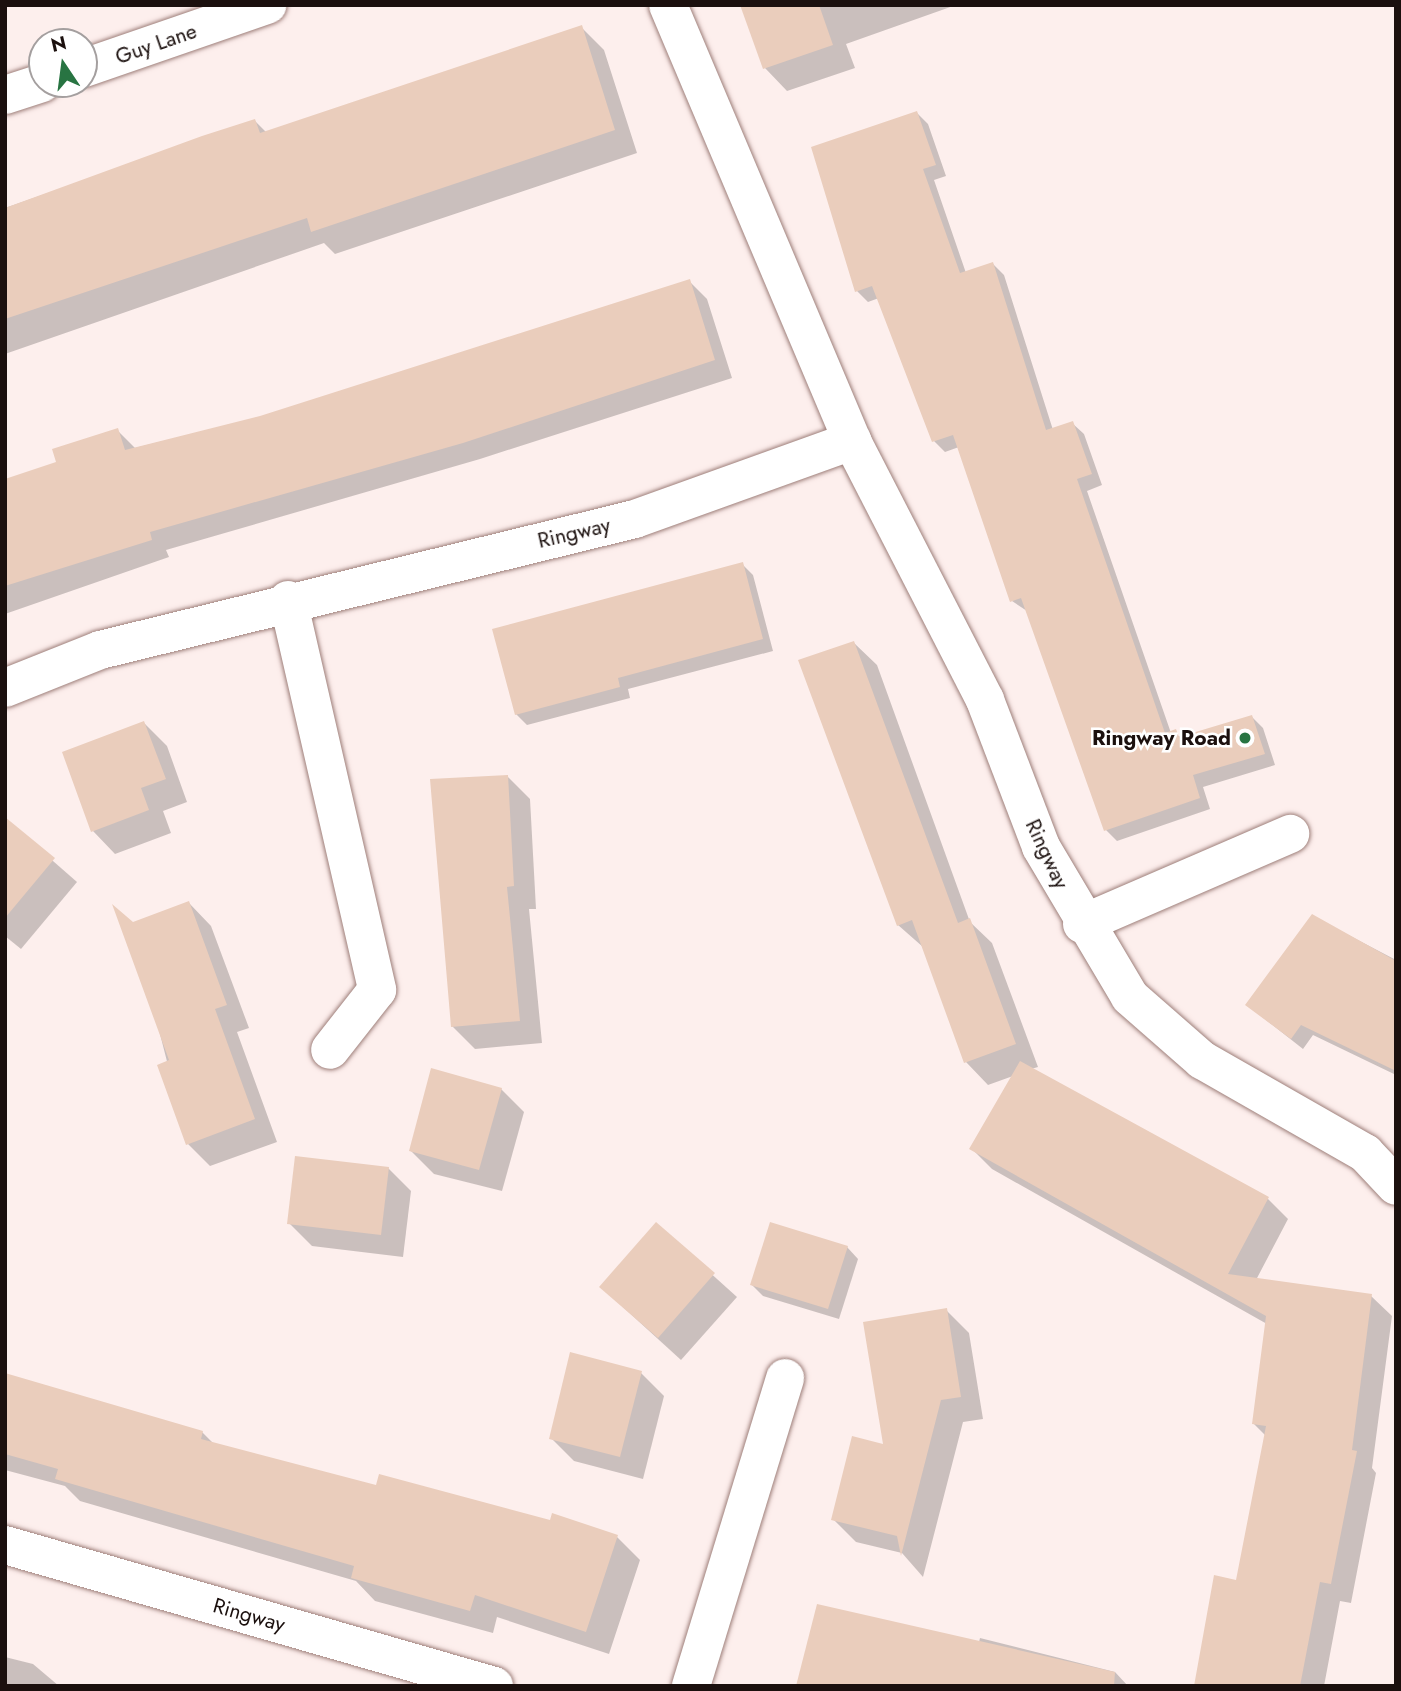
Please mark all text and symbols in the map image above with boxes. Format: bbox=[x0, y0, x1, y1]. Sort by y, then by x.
street label: Guy Lane bbox=[112, 18, 200, 70]
north arrow bbox=[28, 28, 98, 98]
text: N bbox=[48, 29, 69, 59]
street label: Ringway bbox=[535, 512, 613, 554]
place label: Ringway Road bbox=[1092, 725, 1231, 751]
marker: Ringway Road bbox=[1237, 730, 1253, 746]
street label: Ringway bbox=[1020, 815, 1074, 893]
street label: Ringway bbox=[210, 1593, 288, 1637]

